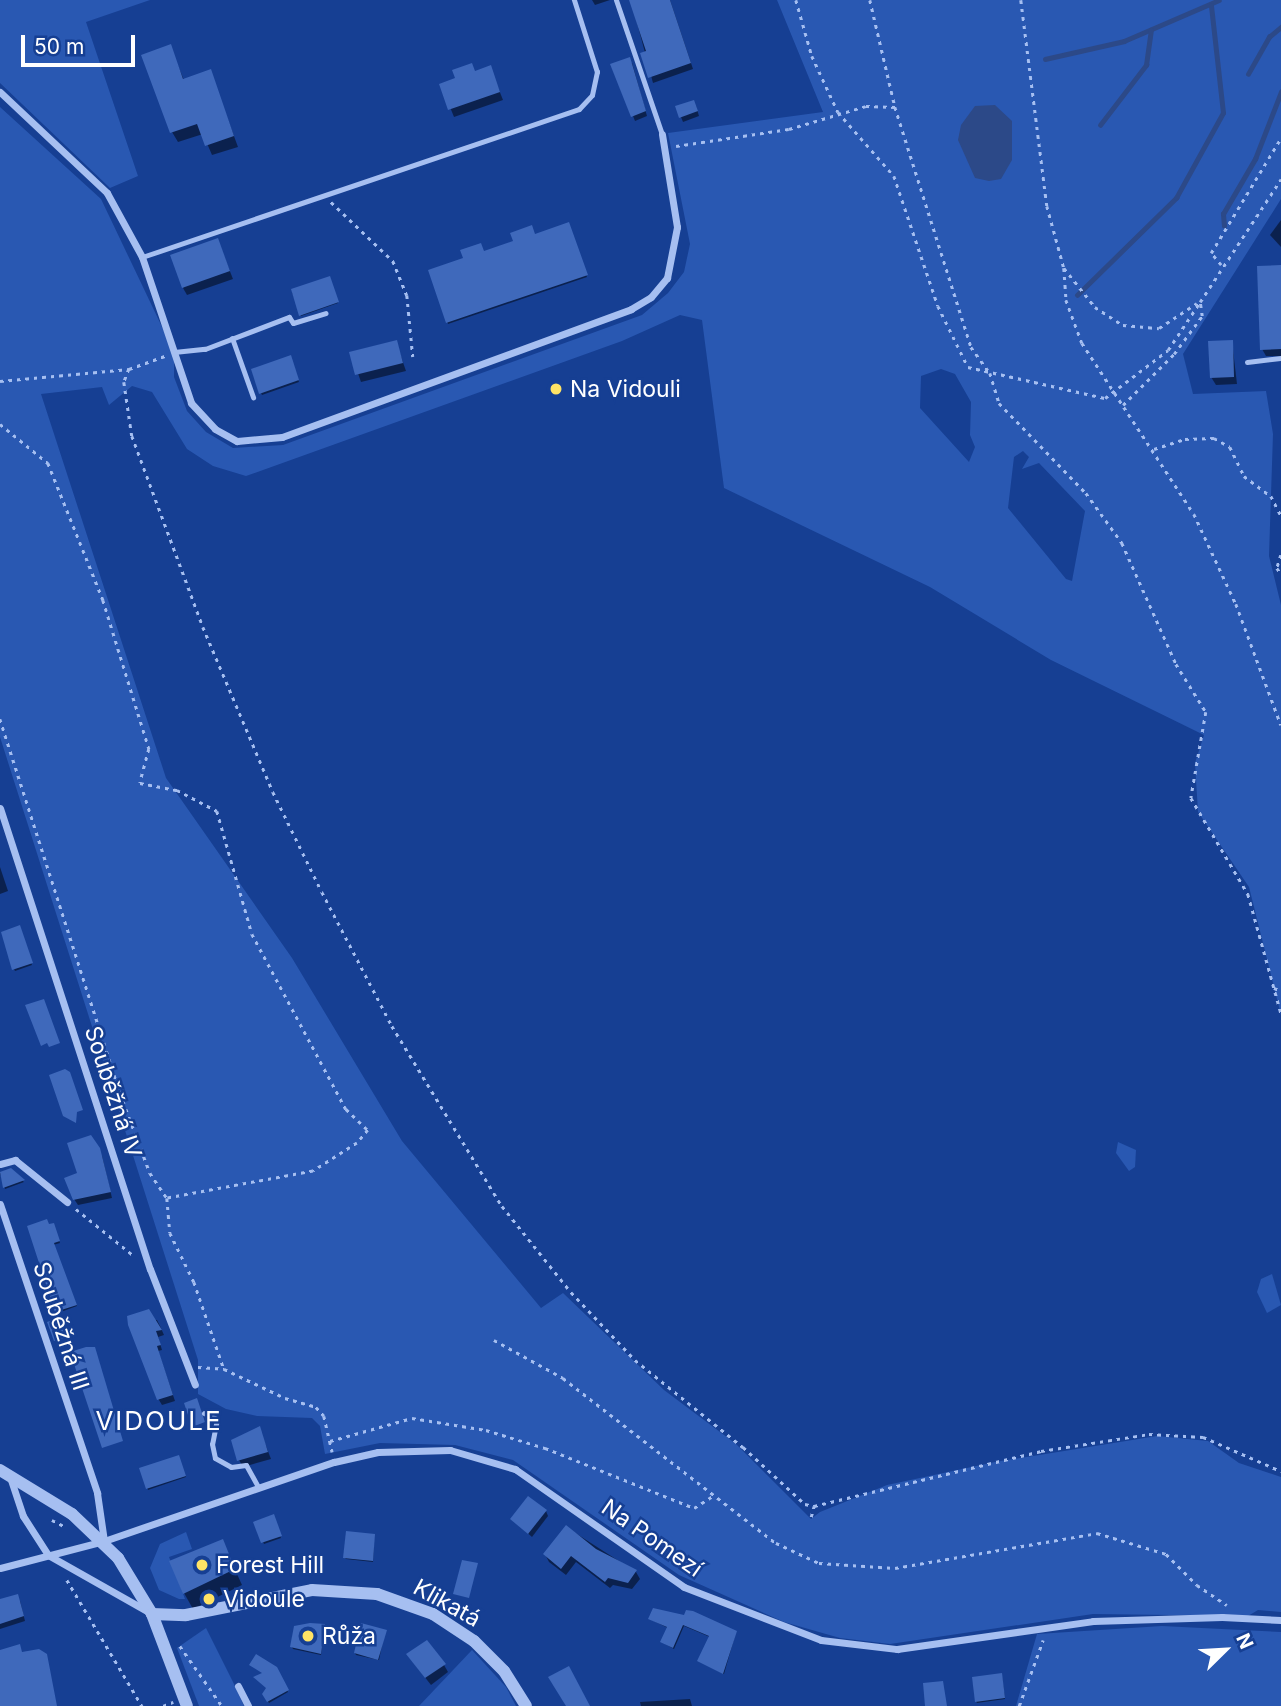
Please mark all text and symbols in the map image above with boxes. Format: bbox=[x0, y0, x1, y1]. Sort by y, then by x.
scale bar bbox=[24, 21, 138, 65]
text: 50 m bbox=[34, 34, 84, 59]
place label: Na Vidouli bbox=[570, 375, 681, 403]
marker: Na Vidouli bbox=[548, 381, 564, 397]
street label: Souběžná Ⅳ bbox=[79, 1023, 147, 1161]
street label: Souběžná Ⅲ bbox=[27, 1258, 95, 1394]
district label: VIDOULE bbox=[96, 1405, 222, 1437]
street label: Na Pomezí bbox=[596, 1493, 708, 1583]
place label: Forest Hill bbox=[216, 1551, 324, 1579]
marker: Forest Hill bbox=[194, 1557, 210, 1573]
street label: Klikatá bbox=[409, 1573, 485, 1633]
place label: Vidoule bbox=[223, 1585, 305, 1613]
marker: Vidoule bbox=[201, 1591, 217, 1607]
north arrow bbox=[1190, 1615, 1260, 1685]
place label: Růža bbox=[322, 1622, 376, 1650]
marker: Růža bbox=[300, 1628, 316, 1644]
text: N bbox=[1231, 1630, 1258, 1653]

